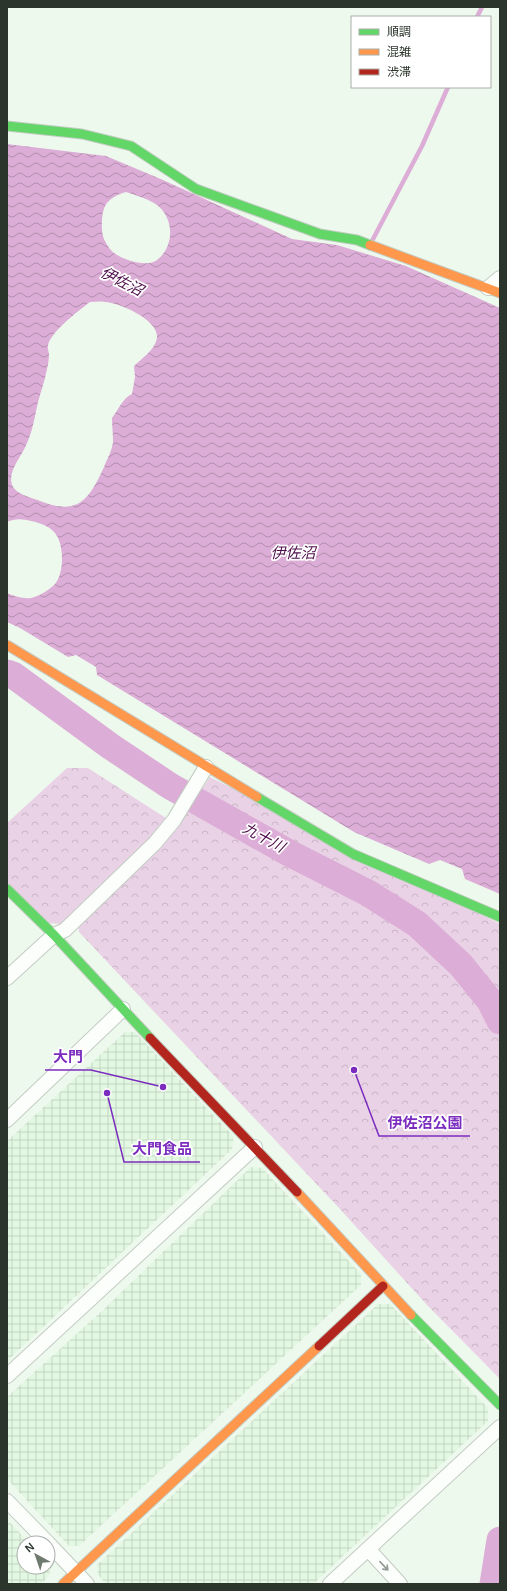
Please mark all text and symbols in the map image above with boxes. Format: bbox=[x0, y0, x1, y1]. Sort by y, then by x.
legend bbox=[351, 16, 491, 88]
text: 順調 bbox=[387, 25, 411, 39]
text: 混雑 bbox=[387, 45, 411, 59]
text: 渋滞 bbox=[387, 65, 411, 79]
water label: 伊佐沼 bbox=[98, 263, 148, 300]
water label: 伊佐沼 bbox=[270, 544, 317, 561]
water label: 九十川 bbox=[240, 819, 290, 856]
callout: 大門 bbox=[45, 1043, 91, 1070]
text: 大門 bbox=[53, 1048, 83, 1065]
callout: 伊佐沼公園 bbox=[379, 1109, 470, 1136]
text: 伊佐沼公園 bbox=[387, 1114, 463, 1131]
callout: 大門食品 bbox=[124, 1135, 200, 1162]
text: 大門食品 bbox=[132, 1140, 192, 1157]
north arrow bbox=[16, 1535, 56, 1575]
text: N bbox=[23, 1540, 37, 1554]
one-way arrow bbox=[379, 1561, 388, 1571]

